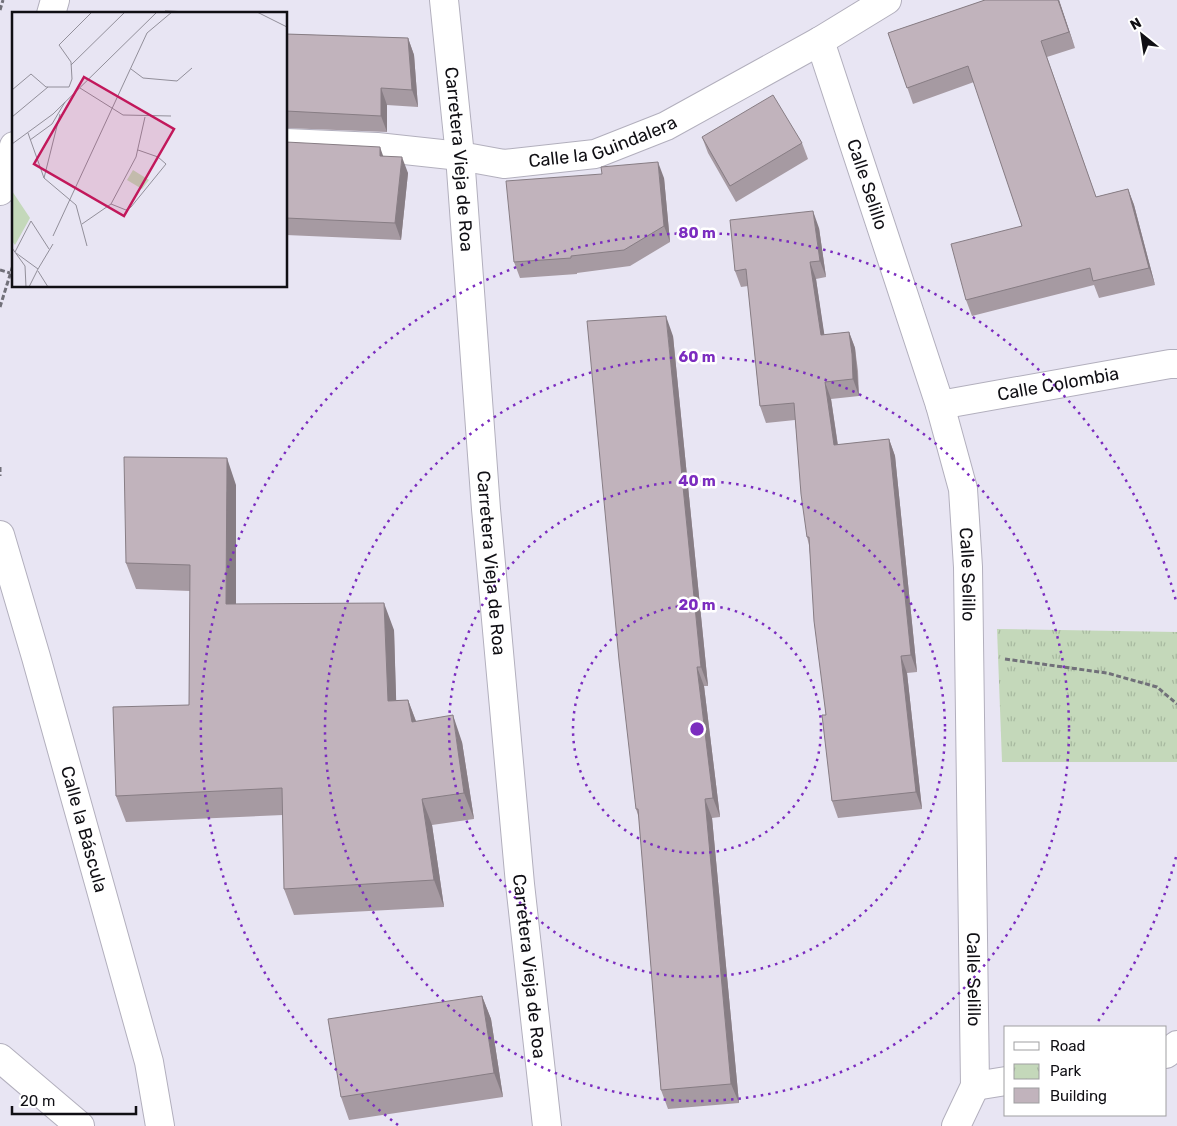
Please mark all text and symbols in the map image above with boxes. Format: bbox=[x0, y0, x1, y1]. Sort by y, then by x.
north arrow bbox=[1117, 10, 1167, 60]
inset map bbox=[12, 12, 288, 288]
text: N bbox=[1127, 14, 1144, 34]
street label: Carretera Vieja de Roa bbox=[440, 66, 478, 252]
street label: Calle la Guindalera bbox=[527, 111, 681, 172]
street label: Calle Selillo bbox=[842, 136, 892, 233]
text: 80 m bbox=[678, 224, 716, 242]
text: 60 m bbox=[679, 348, 715, 366]
street label: Calle Colombia bbox=[996, 362, 1121, 406]
street label: Carretera Vieja de Roa bbox=[472, 470, 510, 656]
text: 40 m bbox=[678, 472, 716, 490]
street label: Calle Selillo bbox=[954, 527, 980, 622]
text: 20 m bbox=[679, 596, 715, 614]
centre of rings bbox=[688, 720, 706, 738]
street label: Calle la Báscula bbox=[56, 764, 112, 895]
street label: Carretera Vieja de Roa bbox=[508, 873, 550, 1060]
street label: Calle Selillo bbox=[962, 932, 985, 1027]
legend bbox=[1004, 1026, 1167, 1116]
text: Road bbox=[1050, 1037, 1086, 1055]
text: Park bbox=[1050, 1062, 1081, 1080]
scale bar bbox=[12, 1084, 136, 1116]
text: Building bbox=[1050, 1087, 1107, 1105]
text: 20 m bbox=[20, 1092, 55, 1110]

